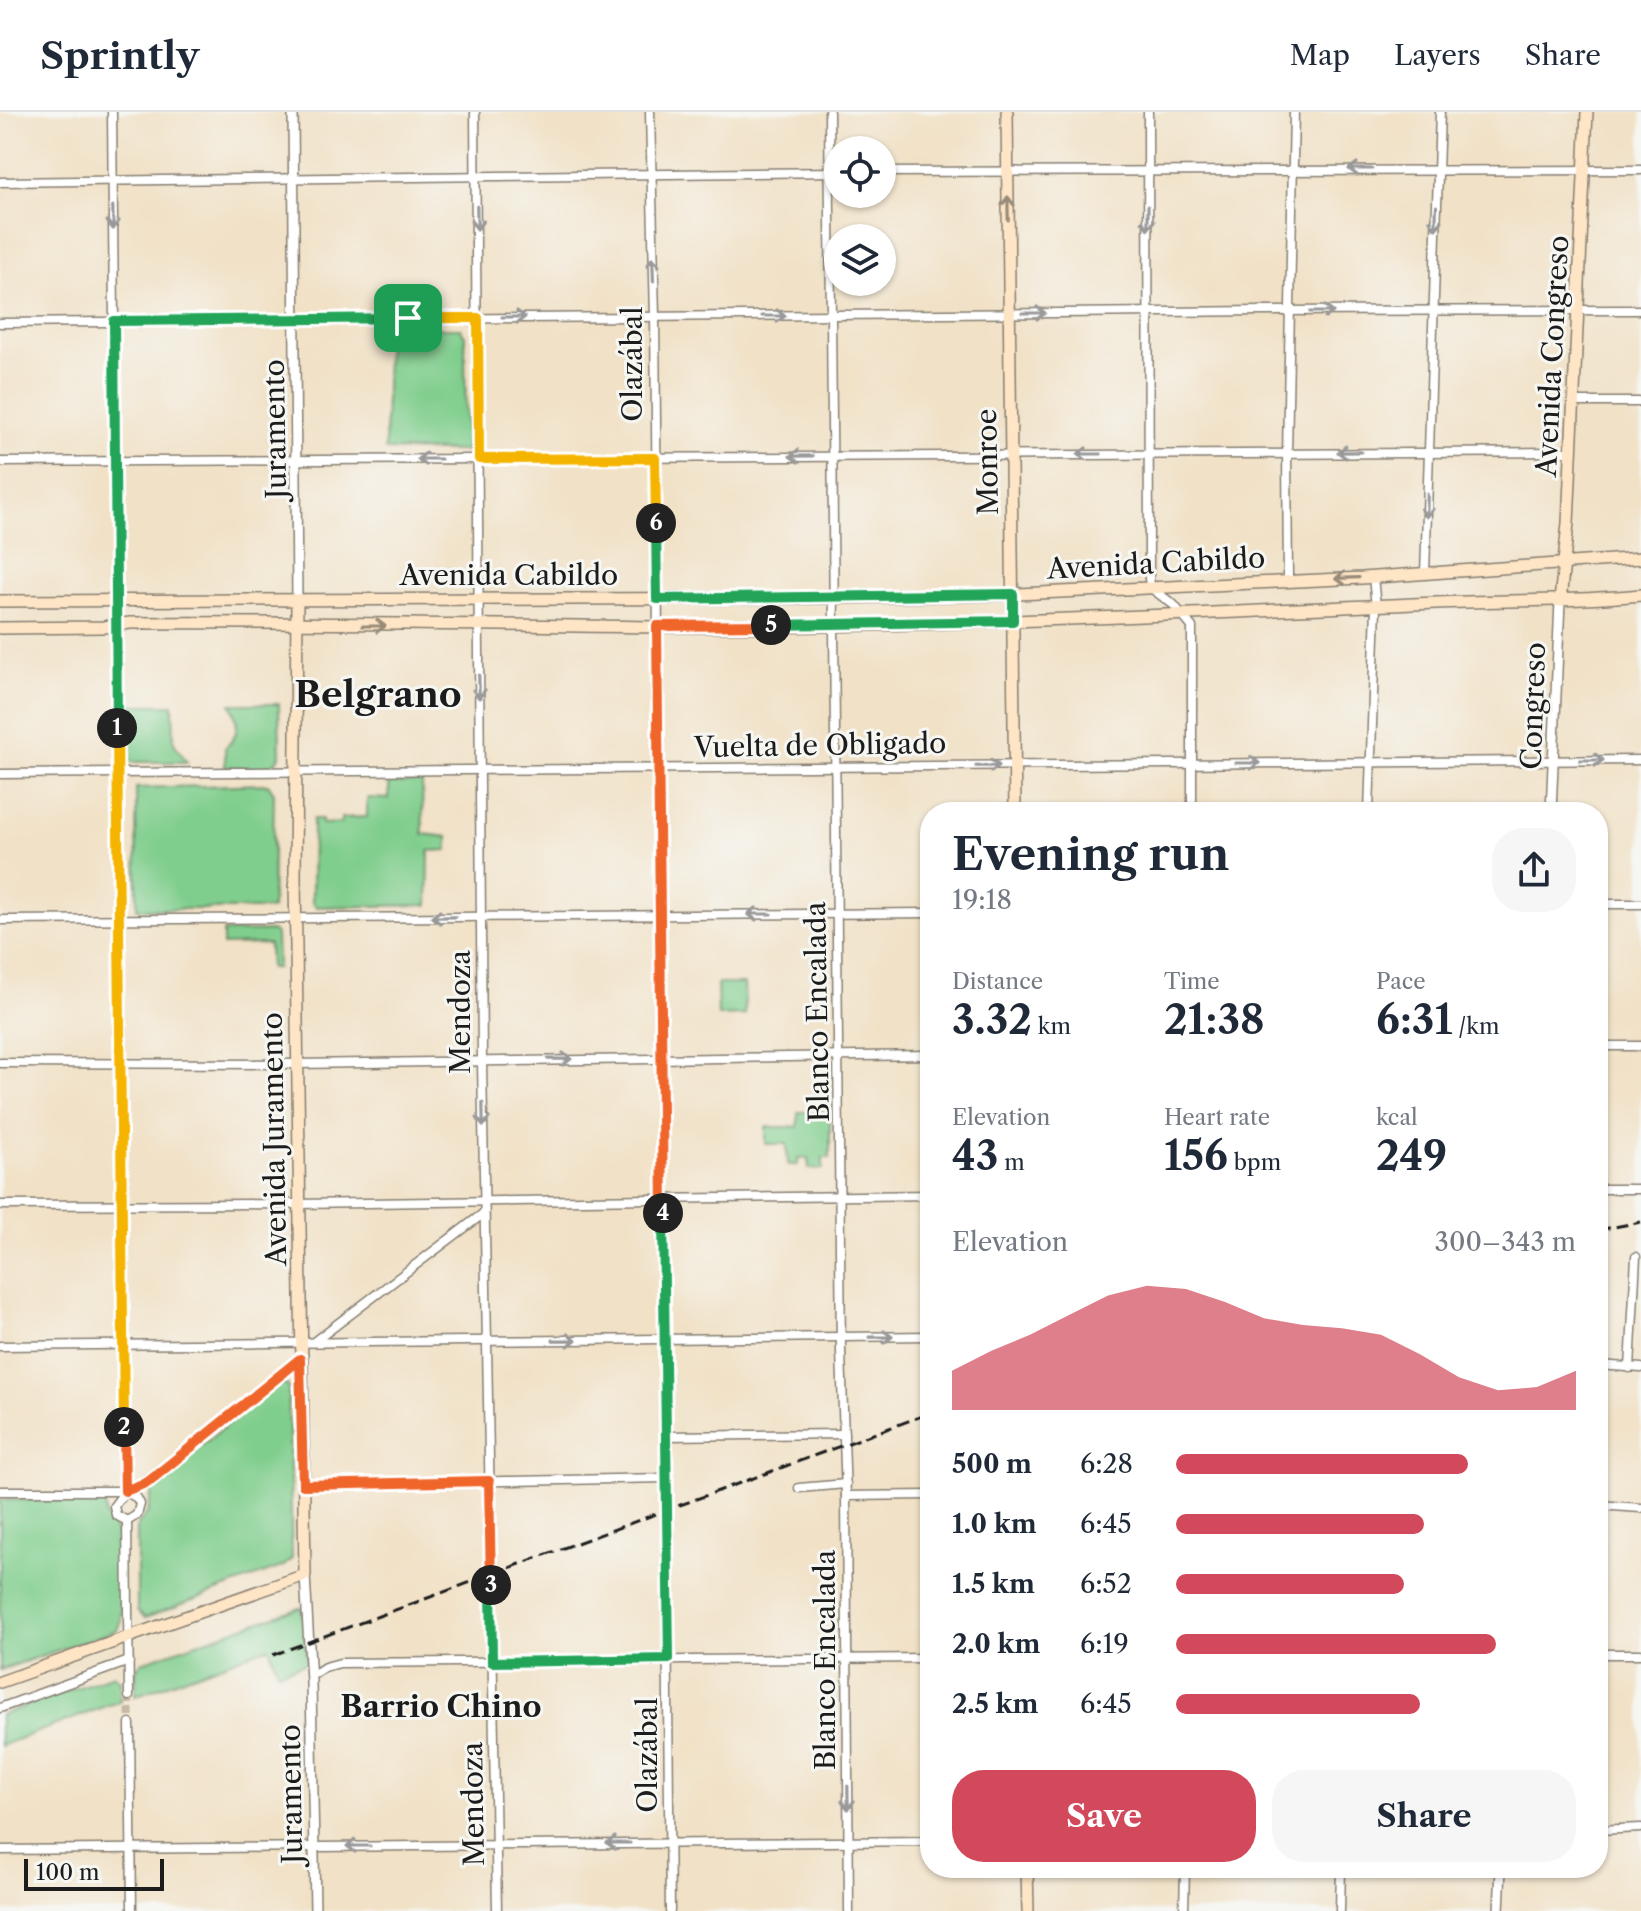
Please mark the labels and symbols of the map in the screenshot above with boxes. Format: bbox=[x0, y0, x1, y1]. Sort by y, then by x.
one-way arrow bbox=[1347, 161, 1374, 177]
one-way arrow bbox=[1000, 195, 1016, 222]
one-way arrow bbox=[105, 204, 121, 231]
one-way arrow bbox=[469, 204, 484, 231]
one-way arrow bbox=[1140, 204, 1156, 231]
one-way arrow bbox=[1428, 204, 1443, 231]
street label: Avenida Congreso bbox=[1529, 234, 1575, 479]
one-way arrow bbox=[646, 256, 661, 283]
pin bbox=[374, 284, 442, 352]
one-way arrow bbox=[1308, 304, 1335, 320]
one-way arrow bbox=[1020, 305, 1047, 321]
street label: Olazábal bbox=[615, 306, 649, 422]
one-way arrow bbox=[760, 308, 787, 324]
one-way arrow bbox=[500, 310, 527, 325]
street label: Juramento bbox=[257, 359, 293, 503]
street label: Monroe bbox=[969, 408, 1005, 516]
one-way arrow bbox=[1336, 444, 1363, 460]
one-way arrow bbox=[1076, 446, 1103, 462]
one-way arrow bbox=[788, 448, 815, 463]
one-way arrow bbox=[416, 451, 443, 467]
one-way arrow bbox=[1419, 492, 1434, 519]
pin: 6 bbox=[636, 503, 676, 543]
street label: Avenida Cabildo bbox=[1045, 540, 1266, 586]
street label: Avenida Cabildo bbox=[399, 558, 618, 592]
one-way arrow bbox=[1334, 571, 1361, 586]
pin: 5 bbox=[751, 605, 791, 645]
one-way arrow bbox=[360, 618, 387, 634]
street label: Congreso bbox=[1514, 642, 1552, 770]
district label: Belgrano bbox=[294, 672, 462, 716]
one-way arrow bbox=[471, 673, 487, 700]
pin: 1 bbox=[97, 708, 137, 748]
street label: Vuelta de Obligado bbox=[692, 726, 947, 764]
one-way arrow bbox=[1578, 752, 1605, 768]
one-way arrow bbox=[1234, 755, 1261, 771]
one-way arrow bbox=[974, 758, 1001, 773]
street label: Blanco Encalada bbox=[798, 901, 836, 1123]
one-way arrow bbox=[746, 906, 773, 922]
one-way arrow bbox=[430, 909, 457, 925]
street label: Mendoza bbox=[443, 950, 477, 1074]
street label: Avenida Juramento bbox=[255, 1012, 293, 1267]
one-way arrow bbox=[546, 1052, 573, 1067]
one-way arrow bbox=[475, 1101, 491, 1128]
pin: 4 bbox=[643, 1193, 683, 1233]
one-way arrow bbox=[867, 1329, 894, 1345]
one-way arrow bbox=[551, 1332, 578, 1347]
pin: 2 bbox=[104, 1407, 144, 1447]
street label: Blanco Encalada bbox=[808, 1550, 842, 1770]
pin: 3 bbox=[471, 1565, 511, 1605]
district label: Barrio Chino bbox=[340, 1688, 542, 1725]
street label: Olazábal bbox=[630, 1697, 664, 1813]
street label: Juramento bbox=[273, 1724, 309, 1868]
street label: Mendoza bbox=[455, 1741, 491, 1866]
one-way arrow bbox=[840, 1784, 856, 1811]
one-way arrow bbox=[605, 1835, 632, 1851]
one-way arrow bbox=[345, 1838, 372, 1854]
scale bar bbox=[24, 1855, 164, 1891]

